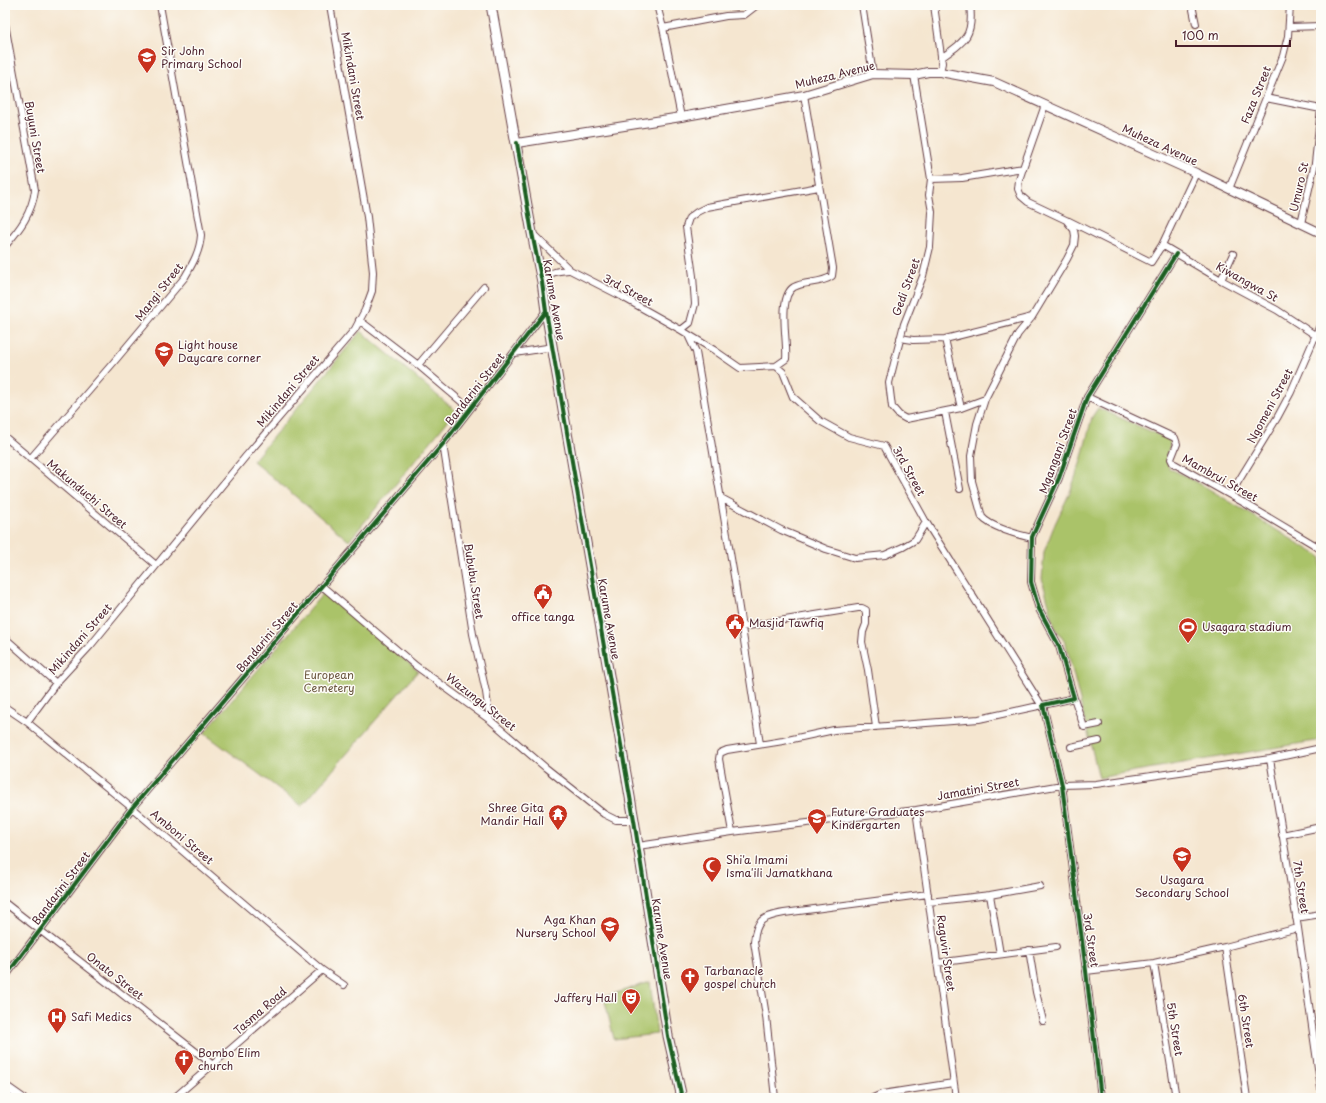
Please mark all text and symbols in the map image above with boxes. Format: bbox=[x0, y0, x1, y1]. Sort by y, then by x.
scale bar bbox=[1176, 22, 1290, 48]
text: 100 m bbox=[1182, 26, 1219, 44]
street label: Mikindani Street bbox=[337, 30, 370, 122]
place label: Sir John Primary School bbox=[161, 42, 242, 72]
school or university icon: Sir John Primary School bbox=[136, 46, 158, 74]
street label: Muheza Avenue bbox=[793, 56, 877, 93]
street label: Faza Street bbox=[1236, 63, 1275, 126]
street label: Buyuni Street bbox=[21, 99, 50, 175]
street label: Muheza Avenue bbox=[1120, 120, 1201, 170]
street label: Umuro St bbox=[1285, 160, 1313, 213]
street label: Gedi Street bbox=[887, 255, 924, 318]
street label: Kiwangwa St bbox=[1213, 257, 1282, 306]
street label: Karume Avenue bbox=[539, 258, 570, 342]
street label: Mangi Street bbox=[130, 259, 187, 324]
street label: 3rd Street bbox=[600, 269, 657, 310]
place label: Light house Daycare corner bbox=[178, 336, 262, 366]
school or university icon: Light house Daycare corner bbox=[153, 340, 175, 368]
street label: Bandarini Street bbox=[441, 348, 509, 429]
street label: Mikindani Street bbox=[252, 351, 323, 430]
street label: Ngomeni Street bbox=[1243, 365, 1297, 446]
street label: Mgangani Street bbox=[1034, 405, 1081, 496]
street label: 3rd Street bbox=[889, 443, 930, 499]
street label: Mambrui Street bbox=[1179, 450, 1262, 506]
street label: Makunduchi Street bbox=[44, 455, 131, 532]
street label: Bububu Street bbox=[460, 542, 489, 621]
street label: Karume Avenue bbox=[594, 577, 625, 661]
public building icon: office tanga bbox=[532, 582, 554, 610]
street label: Bandarini Street bbox=[232, 597, 302, 676]
street label: Mikindani Street bbox=[44, 599, 116, 678]
place label: office tanga bbox=[511, 608, 575, 625]
public building icon: Masjid Tawfiq bbox=[724, 612, 746, 640]
place label: Masjid Tawfiq bbox=[749, 614, 824, 631]
sports icon: Usagara stadium bbox=[1177, 616, 1199, 644]
place label: Usagara stadium bbox=[1202, 618, 1291, 635]
park label: European Cemetery bbox=[303, 666, 355, 696]
street label: Wazungu Street bbox=[442, 669, 521, 735]
street label: Jamatini Street bbox=[936, 773, 1021, 804]
place label: Shree Gita Mandir Hall bbox=[481, 799, 544, 829]
temple icon: Shree Gita Mandir Hall bbox=[547, 803, 569, 831]
place label: Future Graduates Kindergarten bbox=[831, 803, 924, 833]
street label: Amboni Street bbox=[147, 805, 218, 868]
school or university icon: Future Graduates Kindergarten bbox=[806, 807, 828, 835]
school or university icon: Usagara Secondary School bbox=[1171, 845, 1193, 873]
street label: Bandarini Street bbox=[27, 847, 94, 928]
place label: Shi'a Imami Isma'ili Jamatkhana bbox=[726, 851, 833, 881]
mosque icon: Shi'a Imami Isma'ili Jamatkhana bbox=[701, 855, 723, 883]
street label: 7th Street bbox=[1289, 859, 1314, 915]
place label: Usagara Secondary School bbox=[1135, 871, 1229, 901]
street label: Karume Avenue bbox=[648, 897, 677, 981]
place label: Aga Khan Nursery School bbox=[515, 911, 596, 941]
street label: 3rd Street bbox=[1079, 912, 1104, 969]
street label: Raguvir Street bbox=[933, 914, 960, 993]
school or university icon: Aga Khan Nursery School bbox=[599, 915, 621, 943]
street label: Onato Street bbox=[83, 948, 148, 1004]
place label: Tarbanacle gospel church bbox=[704, 962, 776, 992]
church icon: Tarbanacle gospel church bbox=[679, 966, 701, 994]
street label: Tasma Road bbox=[229, 982, 290, 1038]
theatre icon: Jaffery Hall bbox=[620, 987, 642, 1015]
place label: Jaffery Hall bbox=[554, 989, 617, 1006]
street label: 6th Street bbox=[1234, 993, 1259, 1050]
street label: 5th Street bbox=[1163, 1001, 1188, 1057]
hospital icon: Safi Medics bbox=[46, 1006, 68, 1034]
place label: Safi Medics bbox=[71, 1008, 132, 1025]
place label: Bombo Elim church bbox=[198, 1044, 260, 1074]
church icon: Bombo Elim church bbox=[173, 1048, 195, 1076]

